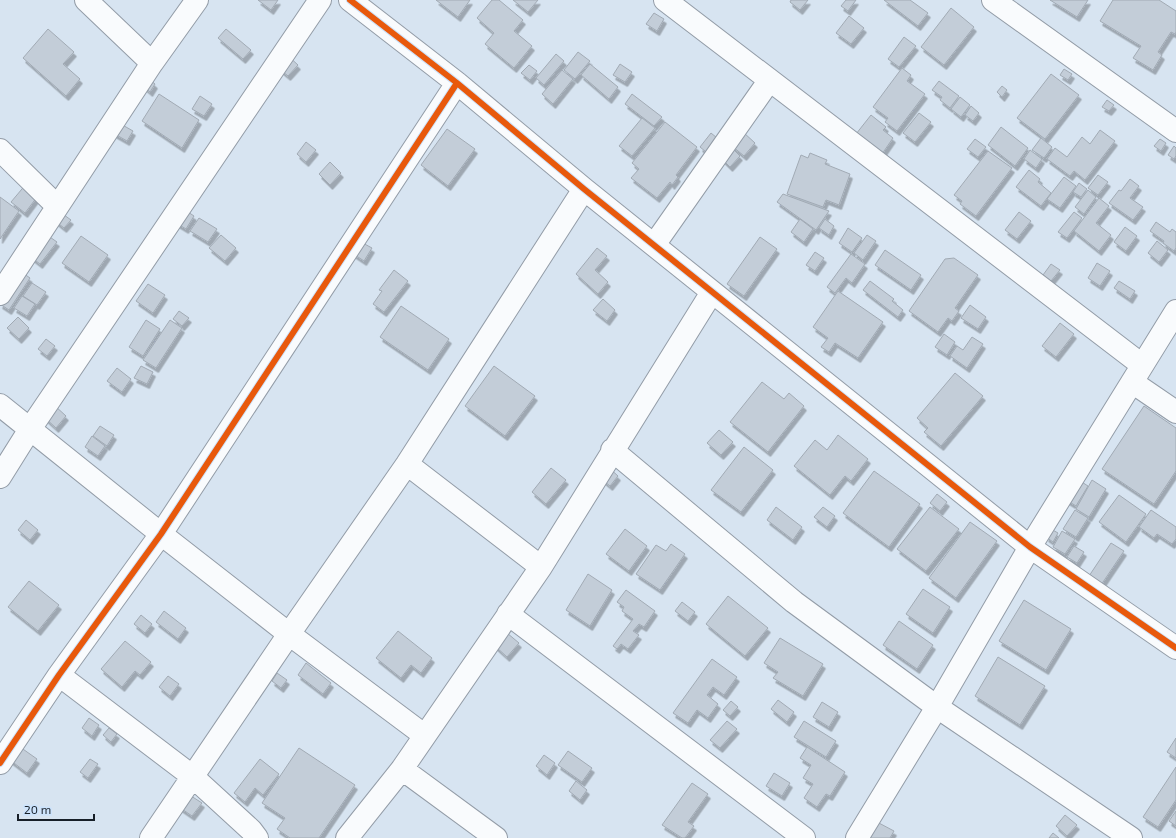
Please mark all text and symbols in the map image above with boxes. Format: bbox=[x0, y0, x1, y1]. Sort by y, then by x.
scale bar bbox=[18, 796, 94, 822]
text: 20 m bbox=[24, 802, 51, 816]

